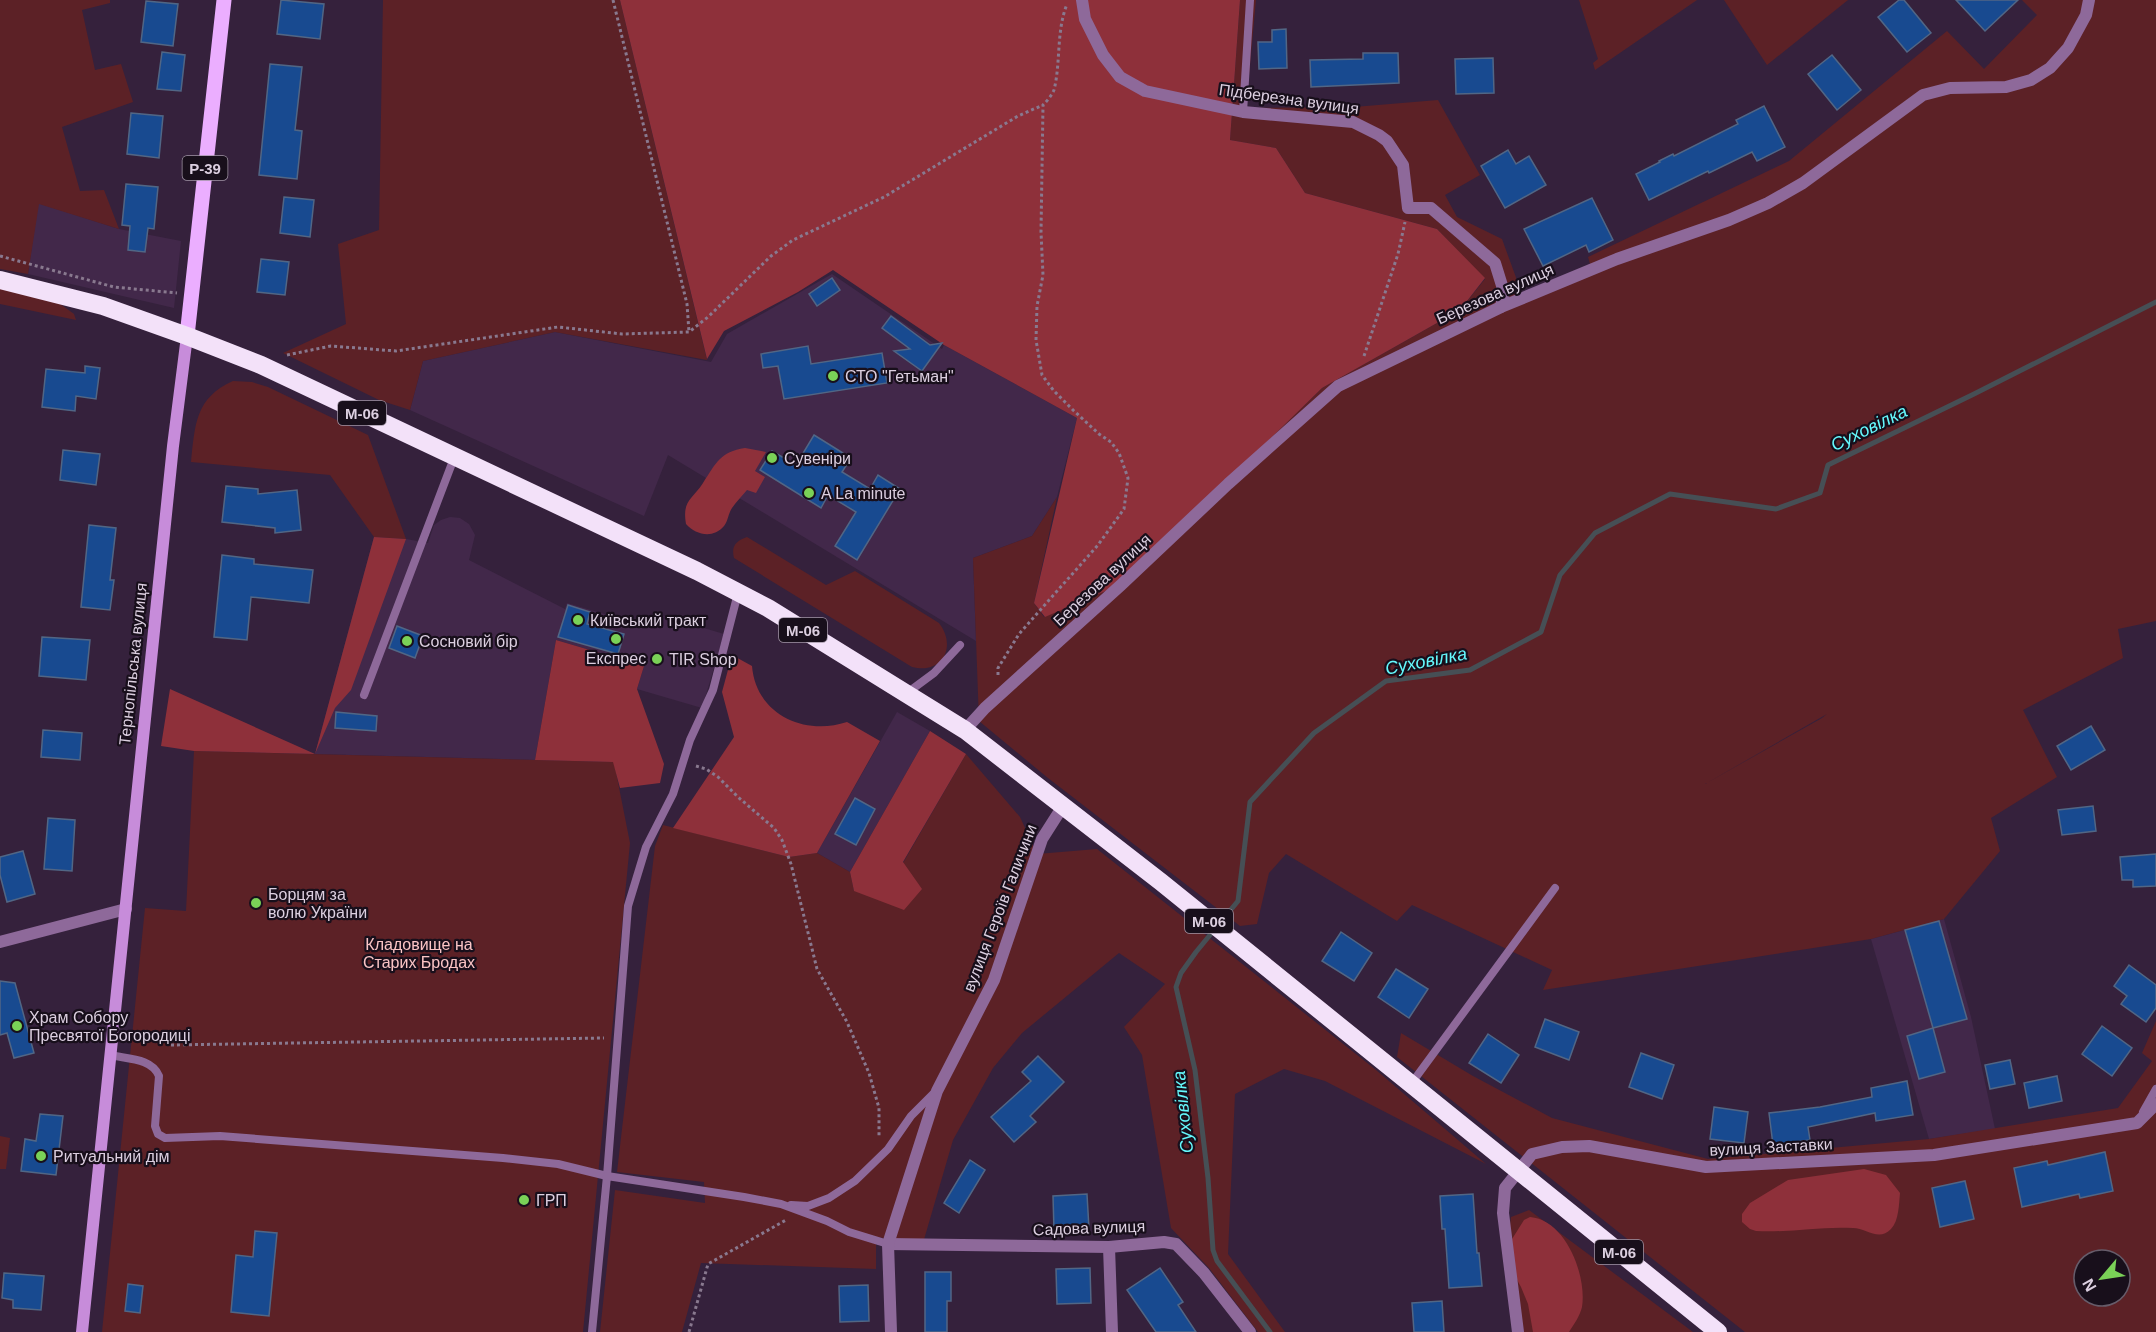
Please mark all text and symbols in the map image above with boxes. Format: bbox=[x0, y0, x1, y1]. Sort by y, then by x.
street label: Підберезна вулиця bbox=[1218, 81, 1360, 117]
road number: Р-39 bbox=[182, 156, 228, 180]
street label: Березова вулиця bbox=[1434, 261, 1556, 327]
place label: СТО "Гетьман" bbox=[845, 368, 954, 385]
marker: СТО "Гетьман" bbox=[826, 369, 840, 383]
road number: М-06 bbox=[338, 401, 386, 425]
water label: Суховілка bbox=[1827, 401, 1911, 455]
place label: Сувеніри bbox=[784, 450, 851, 467]
marker: Сувеніри bbox=[765, 451, 779, 465]
place label: A La minute bbox=[821, 485, 906, 502]
marker: A La minute bbox=[802, 486, 816, 500]
street label: Березова вулиця bbox=[1050, 531, 1154, 629]
street label: Тернопільська вулиця bbox=[116, 582, 150, 746]
place label: Київський тракт bbox=[590, 612, 707, 629]
marker: Київський тракт bbox=[571, 613, 585, 627]
road number: М-06 bbox=[779, 618, 827, 642]
marker: Експрес bbox=[609, 632, 623, 646]
place label: Сосновий бір bbox=[419, 633, 518, 650]
marker: Сосновий бір bbox=[400, 634, 414, 648]
water label: Суховілка bbox=[1384, 643, 1468, 679]
place label: Експрес bbox=[586, 650, 646, 667]
place label: TIR Shop bbox=[669, 651, 737, 668]
marker: TIR Shop bbox=[650, 652, 664, 666]
street label: вулиця Героїв Галичини bbox=[960, 822, 1040, 994]
place label: Борцям за волю України bbox=[268, 886, 367, 921]
marker: Борцям за волю України bbox=[249, 896, 263, 910]
road number: М-06 bbox=[1185, 909, 1233, 933]
park label: Кладовище на Старих Бродах bbox=[363, 936, 475, 971]
place label: Храм Собору Пресвятої Богородиці bbox=[29, 1009, 190, 1044]
marker: Храм Собору Пресвятої Богородиці bbox=[10, 1019, 24, 1033]
water label: Суховілка bbox=[1169, 1070, 1197, 1154]
street label: вулиця Заставки bbox=[1709, 1135, 1833, 1159]
place label: Ритуальний дім bbox=[53, 1148, 170, 1165]
marker: Ритуальний дім bbox=[34, 1149, 48, 1163]
place label: ГРП bbox=[536, 1192, 567, 1209]
marker: ГРП bbox=[517, 1193, 531, 1207]
street label: Садова вулиця bbox=[1033, 1218, 1145, 1238]
road number: М-06 bbox=[1595, 1240, 1643, 1264]
north arrow bbox=[2072, 1248, 2132, 1308]
text: N bbox=[2079, 1276, 2100, 1294]

